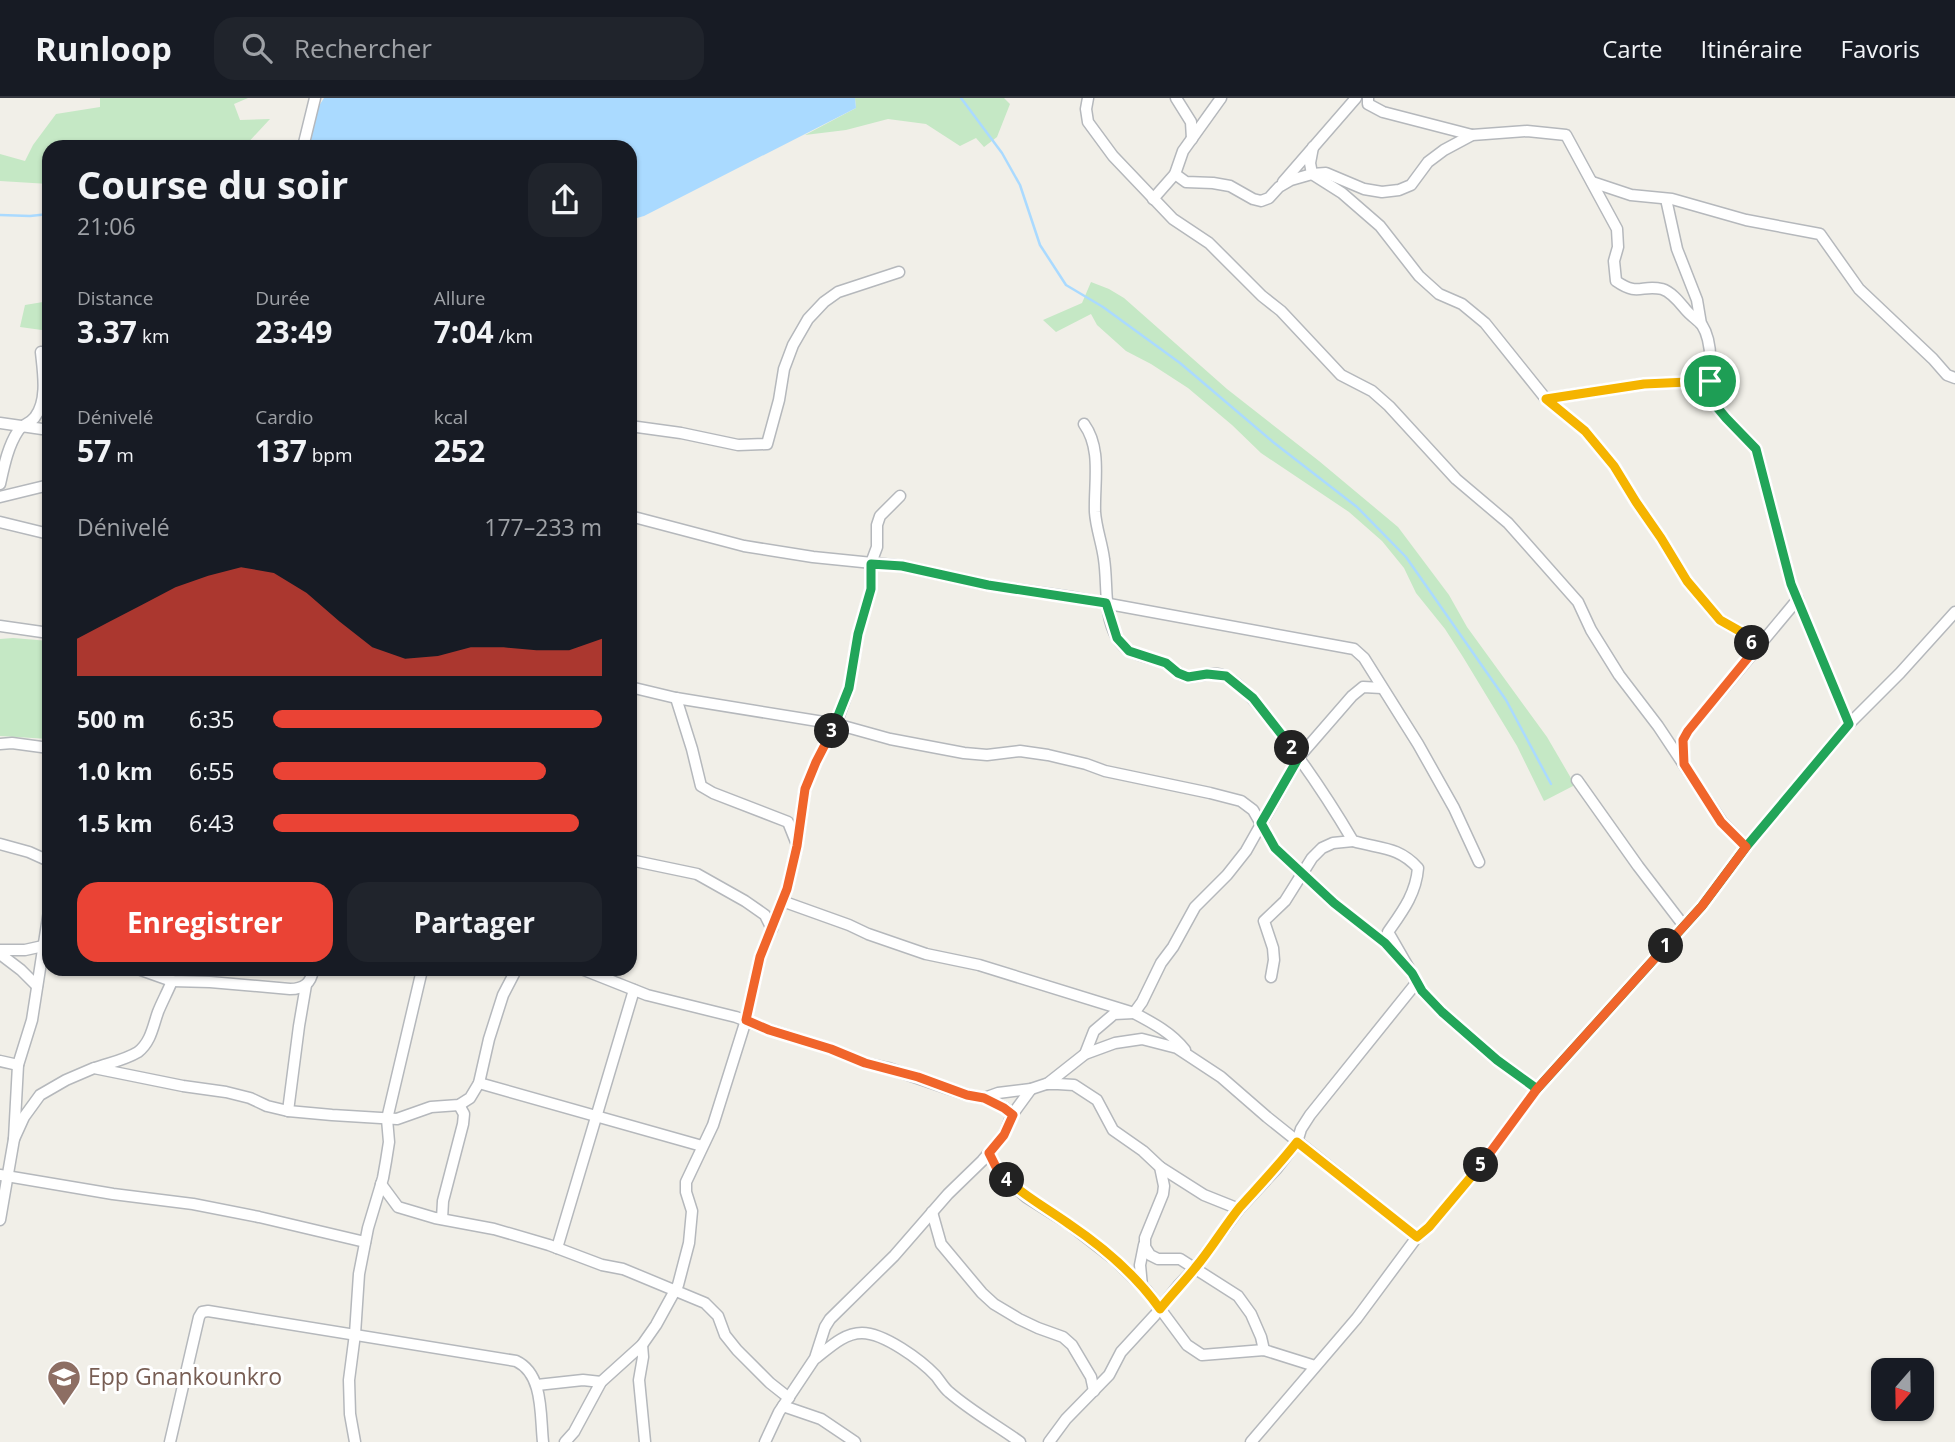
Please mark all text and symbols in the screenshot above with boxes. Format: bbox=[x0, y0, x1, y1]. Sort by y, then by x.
search box bbox=[214, 17, 704, 80]
text: Runloop bbox=[35, 26, 172, 71]
icon: search bbox=[238, 29, 276, 67]
text: Rechercher bbox=[294, 30, 432, 66]
text: Carte bbox=[1602, 32, 1663, 65]
text: Itinéraire bbox=[1701, 32, 1803, 65]
text: Favoris bbox=[1841, 32, 1920, 65]
text: Course du soir bbox=[77, 158, 348, 210]
button: share bbox=[528, 163, 602, 237]
text: 21:06 bbox=[77, 210, 136, 242]
text: Distance bbox=[77, 285, 153, 311]
text: Durée bbox=[255, 285, 310, 311]
text: Allure bbox=[434, 285, 485, 311]
text: 3.37 bbox=[77, 311, 137, 352]
text: 23:49 bbox=[255, 311, 333, 352]
text: 7:04 bbox=[434, 311, 494, 352]
text: km bbox=[137, 323, 170, 349]
text: /km bbox=[494, 323, 533, 349]
pin bbox=[1680, 351, 1740, 411]
icon: arrive bbox=[1691, 362, 1729, 400]
text: Dénivelé bbox=[77, 404, 154, 430]
text: Cardio bbox=[255, 404, 313, 430]
text: kcal bbox=[434, 404, 468, 430]
text: 57 bbox=[77, 430, 111, 471]
text: 137 bbox=[255, 430, 307, 471]
text: 252 bbox=[434, 430, 485, 471]
text: m bbox=[111, 442, 134, 468]
text: bpm bbox=[307, 442, 353, 468]
text: Dénivelé bbox=[77, 511, 170, 543]
text: 177–233 m bbox=[484, 511, 602, 543]
pin: 6 bbox=[1734, 626, 1770, 660]
text: 6 bbox=[1746, 629, 1757, 655]
text: 500 m bbox=[77, 703, 145, 735]
text: 6:35 bbox=[189, 703, 235, 735]
pin: 3 bbox=[814, 714, 850, 748]
text: 3 bbox=[826, 717, 837, 743]
pin: 2 bbox=[1274, 730, 1310, 766]
text: 2 bbox=[1286, 734, 1297, 760]
text: 1.0 km bbox=[77, 755, 153, 787]
text: 6:55 bbox=[189, 755, 235, 787]
text: 1.5 km bbox=[77, 807, 153, 839]
text: 6:43 bbox=[189, 807, 235, 839]
button: Enregistrer bbox=[77, 882, 333, 962]
button: Partager bbox=[347, 882, 602, 962]
pin: 1 bbox=[1648, 928, 1684, 964]
text: 1 bbox=[1660, 932, 1671, 958]
pin: 5 bbox=[1464, 1148, 1498, 1182]
text: 5 bbox=[1475, 1151, 1486, 1177]
pin: 4 bbox=[990, 1162, 1024, 1198]
text: 4 bbox=[1001, 1166, 1012, 1192]
school or university icon: Epp Gnankounkro bbox=[45, 1358, 83, 1407]
north arrow bbox=[1871, 1358, 1934, 1421]
map controls bbox=[1871, 1358, 1934, 1421]
place label: Epp Gnankounkro bbox=[88, 1360, 282, 1392]

